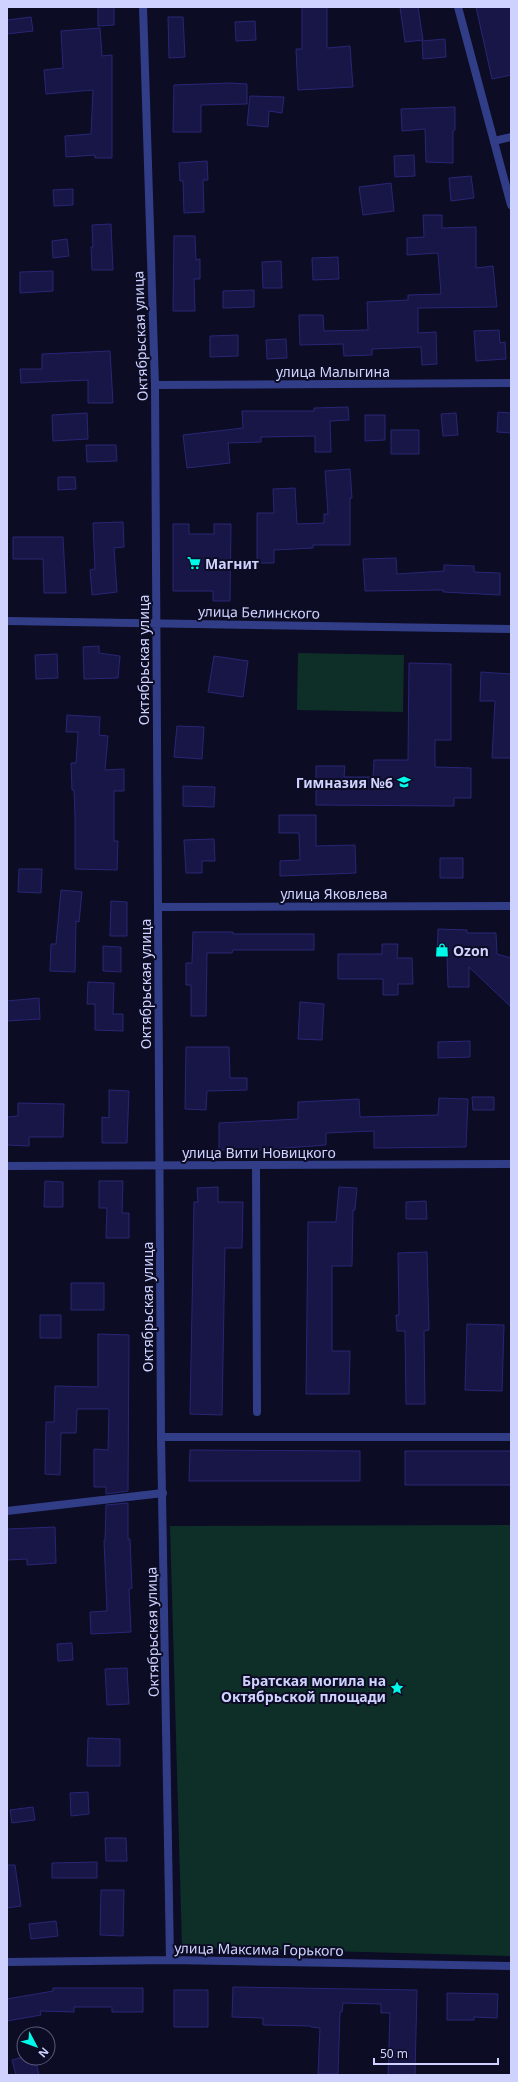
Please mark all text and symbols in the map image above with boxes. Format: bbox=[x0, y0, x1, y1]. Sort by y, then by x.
street label: Октябрьская улица bbox=[128, 270, 152, 402]
street label: улица Малыгина bbox=[276, 362, 390, 381]
place label: Магнит bbox=[205, 554, 259, 573]
supermarket icon: Магнит bbox=[186, 555, 202, 571]
street label: Октябрьская улица bbox=[134, 595, 153, 725]
street label: улица Белинского bbox=[198, 601, 320, 623]
place label: Гимназия №6 bbox=[296, 773, 393, 792]
school or university icon: Гимназия №6 bbox=[396, 774, 412, 790]
street label: улица Яковлева bbox=[280, 884, 388, 903]
street label: Октябрьская улица bbox=[136, 919, 155, 1049]
place label: Ozon bbox=[453, 941, 489, 960]
shop icon: Ozon bbox=[434, 942, 450, 958]
street label: улица Вити Новицкого bbox=[182, 1143, 336, 1162]
street label: Октябрьская улица bbox=[138, 1242, 157, 1372]
street label: Октябрьская улица bbox=[141, 1567, 163, 1697]
place label: Братская могила на Октябрьской площади bbox=[221, 1671, 386, 1706]
place icon: Братская могила на Октябрьской площади bbox=[389, 1680, 405, 1696]
street label: улица Максима Горького bbox=[174, 1938, 344, 1960]
north arrow bbox=[16, 2026, 56, 2066]
scale bar bbox=[374, 2040, 498, 2066]
text: N bbox=[35, 2045, 53, 2061]
text: 50 m bbox=[380, 2045, 408, 2062]

